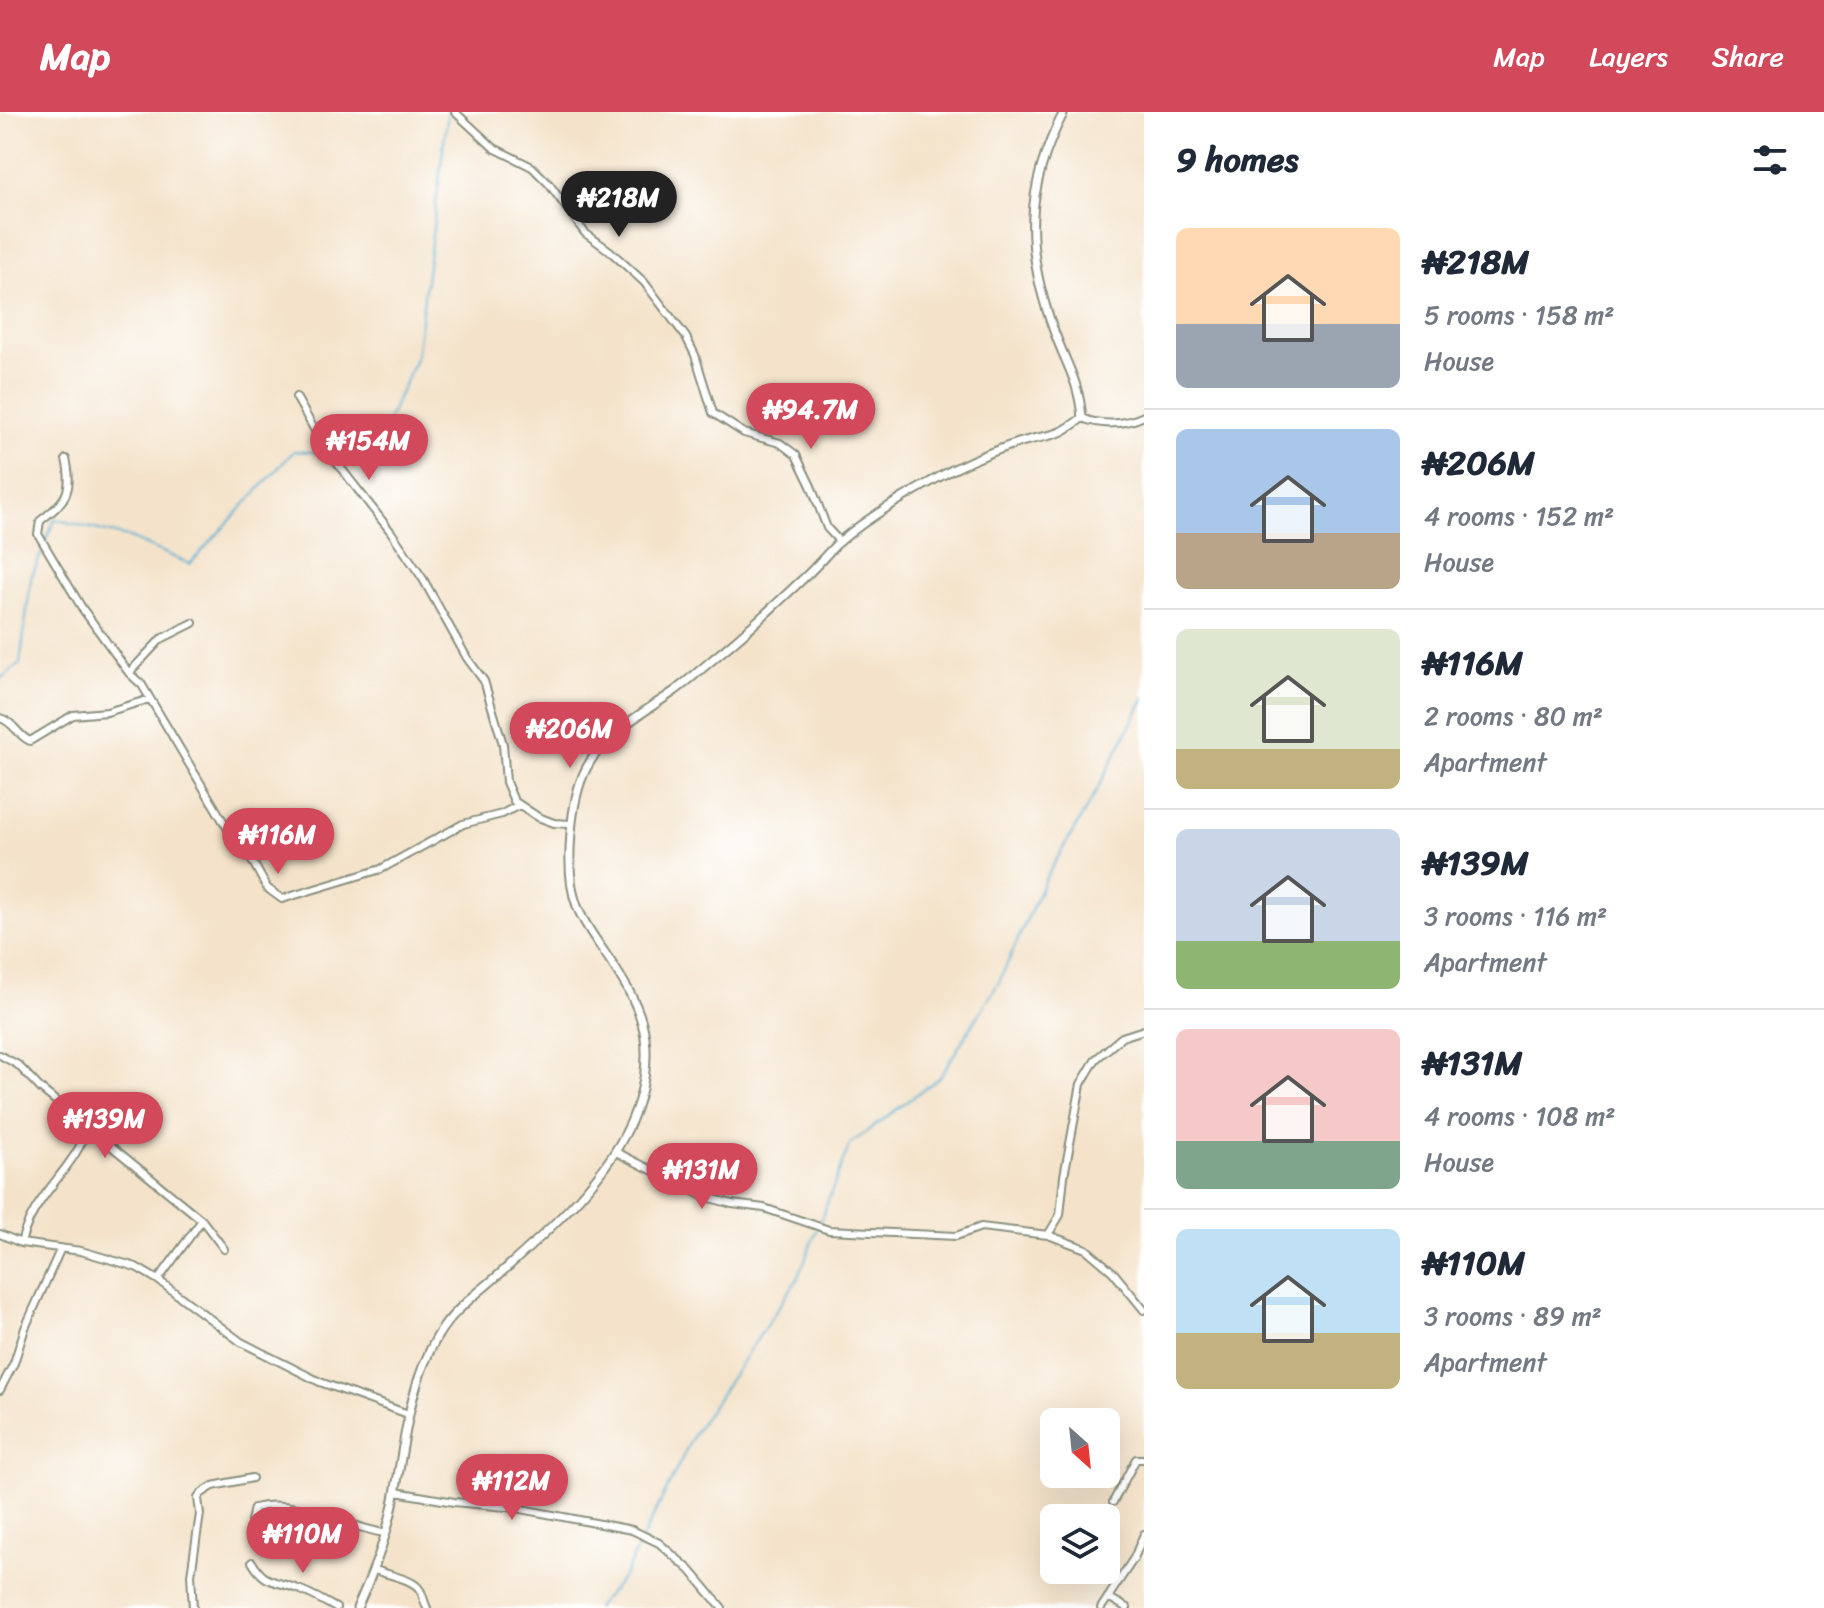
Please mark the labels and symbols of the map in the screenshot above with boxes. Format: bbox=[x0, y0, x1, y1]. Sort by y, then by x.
pin: ₦218M bbox=[563, 171, 675, 239]
pin: ₦94.7M bbox=[746, 383, 876, 451]
pin: ₦154M bbox=[313, 414, 425, 482]
pin: ₦206M bbox=[514, 702, 626, 770]
pin: ₦116M bbox=[222, 808, 334, 876]
pin: ₦139M bbox=[49, 1092, 161, 1160]
pin: ₦131M bbox=[646, 1143, 758, 1211]
north arrow bbox=[1040, 1408, 1120, 1488]
pin: ₦112M bbox=[456, 1454, 568, 1522]
pin: ₦110M bbox=[247, 1507, 359, 1575]

